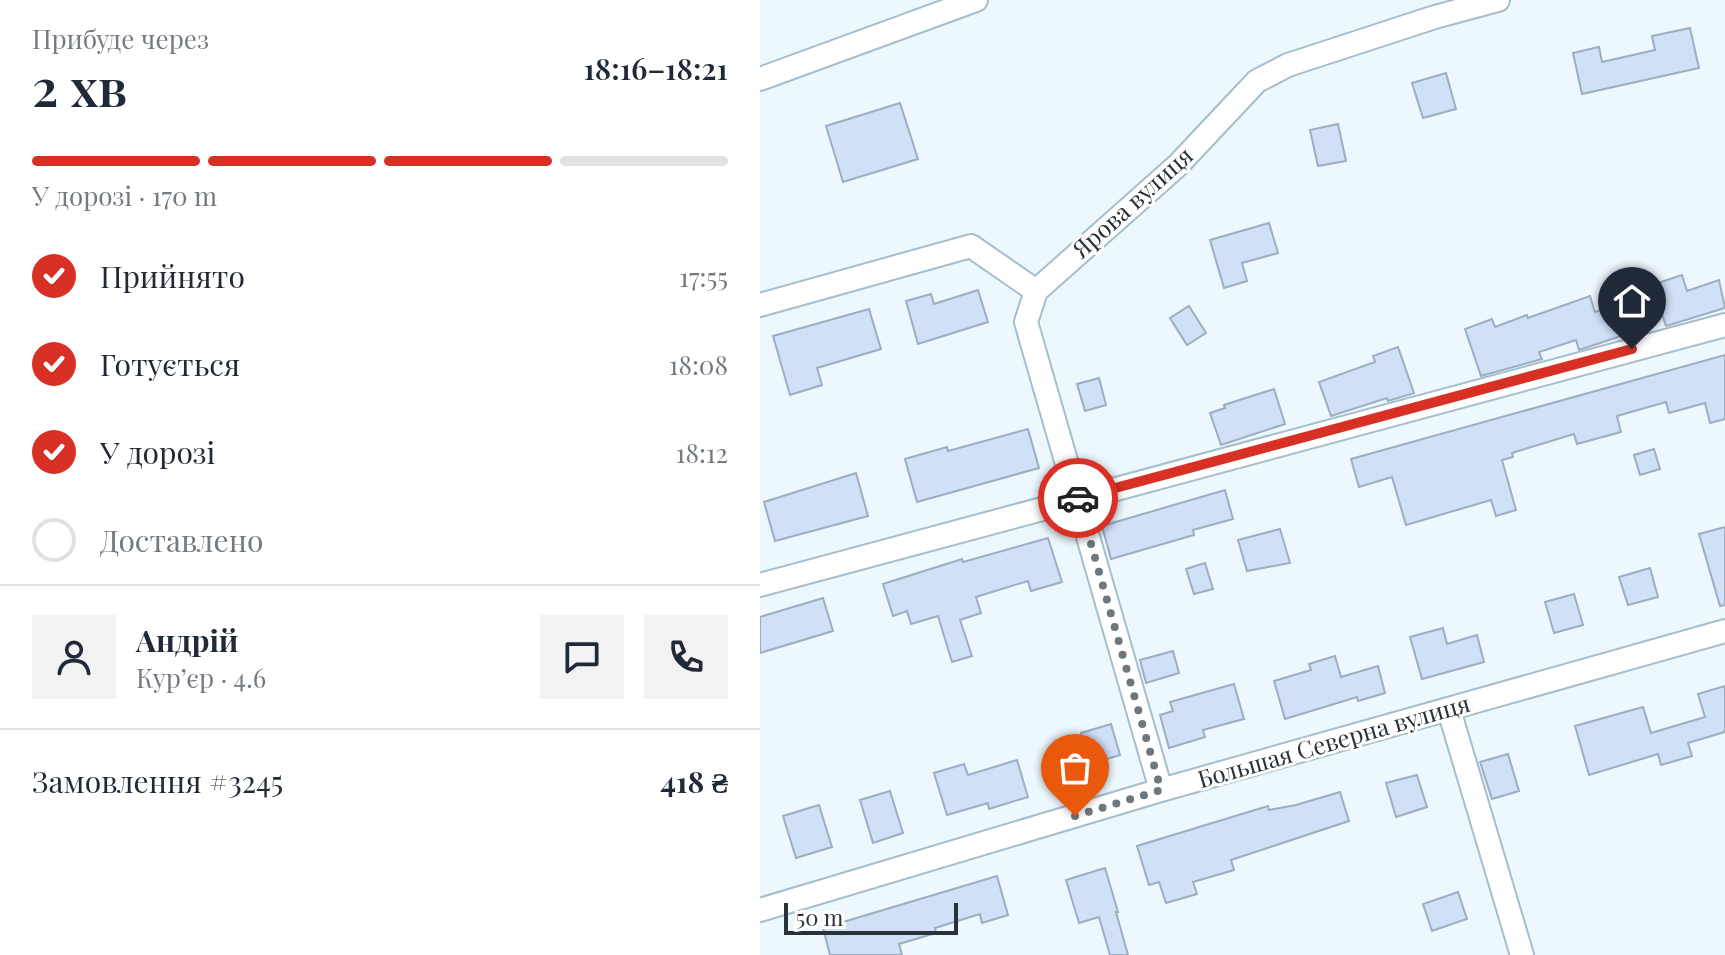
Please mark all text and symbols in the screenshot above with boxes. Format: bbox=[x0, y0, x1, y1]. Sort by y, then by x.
text: Прибуде через bbox=[32, 21, 209, 56]
text: 18:16–18:21 bbox=[584, 48, 728, 88]
text: 2 хв bbox=[32, 51, 127, 120]
street label: Ярова вулиця bbox=[1064, 139, 1199, 265]
text: У дорозі · 170 m bbox=[32, 178, 217, 213]
icon: check bbox=[32, 254, 76, 298]
text: Прийнято bbox=[100, 256, 245, 296]
text: 17:55 bbox=[679, 259, 728, 294]
pin bbox=[1598, 267, 1666, 349]
icon: home bbox=[1610, 279, 1654, 323]
icon: check bbox=[32, 342, 76, 386]
text: Готується bbox=[100, 344, 240, 384]
text: 18:08 bbox=[669, 347, 728, 382]
icon: check bbox=[32, 430, 76, 474]
text: У дорозі bbox=[100, 432, 215, 472]
text: 18:12 bbox=[676, 435, 728, 470]
courier bbox=[1038, 458, 1118, 538]
icon: car bbox=[1056, 476, 1100, 520]
text: Доставлено bbox=[100, 520, 263, 560]
button: person bbox=[32, 615, 116, 699]
button: chat bbox=[540, 615, 624, 699]
button: phone bbox=[644, 615, 728, 699]
text: Андрій bbox=[136, 620, 238, 660]
text: Кур’єр · 4.6 bbox=[136, 660, 266, 695]
street label: Большая Северна вулиця bbox=[1194, 686, 1473, 794]
pin bbox=[1041, 734, 1109, 816]
icon: bag bbox=[1053, 746, 1097, 790]
text: Замовлення #3245 bbox=[32, 761, 283, 801]
text: 418 ₴ bbox=[660, 761, 728, 801]
scale bar bbox=[784, 899, 958, 935]
text: 50 m bbox=[796, 902, 843, 932]

